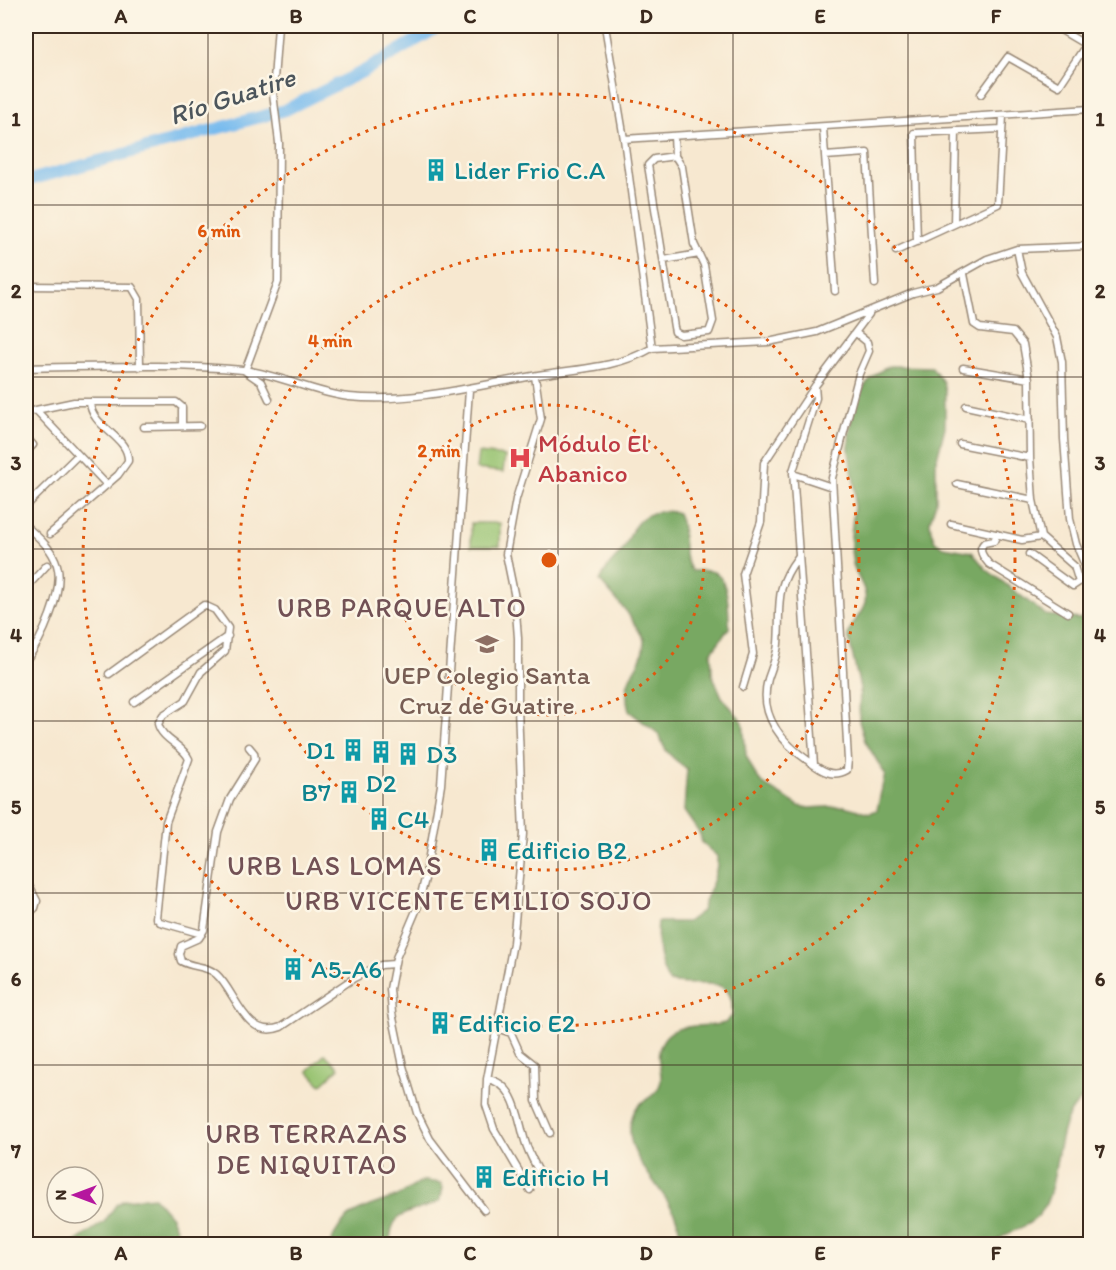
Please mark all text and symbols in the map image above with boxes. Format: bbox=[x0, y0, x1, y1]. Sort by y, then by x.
text: A bbox=[114, 4, 128, 28]
text: B bbox=[290, 4, 303, 28]
text: C bbox=[464, 4, 477, 28]
text: D bbox=[639, 4, 653, 28]
text: E bbox=[814, 4, 826, 28]
text: F bbox=[991, 4, 1002, 28]
water label: Río Guatire bbox=[165, 60, 300, 132]
text: 1 bbox=[11, 107, 21, 131]
text: 1 bbox=[1095, 107, 1105, 131]
place label: Lider Frio C.A bbox=[454, 154, 606, 186]
building icon: Lider Frio C.A bbox=[423, 157, 449, 183]
text: 6 min bbox=[198, 220, 241, 242]
text: 2 bbox=[11, 279, 22, 303]
text: 2 bbox=[1095, 279, 1106, 303]
text: 4 min bbox=[308, 330, 353, 352]
place label: Módulo El Abanico bbox=[538, 427, 649, 489]
text: 2 min bbox=[418, 440, 461, 462]
hospital icon: Módulo El Abanico bbox=[507, 445, 533, 471]
text: 3 bbox=[11, 451, 22, 475]
text: 3 bbox=[1095, 451, 1106, 475]
centre of rings bbox=[539, 550, 559, 570]
district label: URB PARQUE ALTO bbox=[277, 591, 527, 624]
text: 4 bbox=[10, 623, 22, 647]
text: 4 bbox=[1094, 623, 1106, 647]
school or university icon: UEP Colegio Santa Cruz de Guatire bbox=[474, 631, 500, 657]
place label: UEP Colegio Santa Cruz de Guatire bbox=[384, 659, 591, 721]
place label: D1 bbox=[306, 734, 335, 766]
building icon: D1 bbox=[340, 737, 366, 763]
place label: D3 bbox=[426, 738, 457, 770]
building icon: D2 bbox=[368, 739, 394, 765]
building icon: D3 bbox=[395, 741, 421, 767]
place label: D2 bbox=[366, 767, 397, 799]
place label: B7 bbox=[301, 776, 331, 808]
building icon: B7 bbox=[336, 779, 362, 805]
text: 5 bbox=[11, 795, 22, 819]
text: 5 bbox=[1095, 795, 1106, 819]
place label: C4 bbox=[397, 803, 430, 835]
building icon: C4 bbox=[366, 806, 392, 832]
place label: Edificio B2 bbox=[507, 834, 627, 866]
building icon: Edificio B2 bbox=[476, 837, 502, 863]
district label: URB LAS LOMAS bbox=[227, 849, 443, 882]
district label: URB VICENTE EMILIO SOJO bbox=[285, 884, 653, 917]
place label: A5-A6 bbox=[311, 953, 382, 985]
building icon: A5-A6 bbox=[280, 956, 306, 982]
text: 6 bbox=[11, 967, 22, 991]
text: 6 bbox=[1095, 967, 1106, 991]
place label: Edificio E2 bbox=[458, 1007, 576, 1039]
building icon: Edificio E2 bbox=[427, 1010, 453, 1036]
district label: URB TERRAZAS DE NIQUITAO bbox=[205, 1117, 409, 1181]
text: 7 bbox=[10, 1139, 21, 1163]
text: 7 bbox=[1094, 1139, 1105, 1163]
place label: Edificio H bbox=[502, 1161, 609, 1193]
building icon: Edificio H bbox=[471, 1164, 497, 1190]
north arrow bbox=[45, 1165, 105, 1225]
text: N bbox=[51, 1190, 70, 1200]
text: A bbox=[114, 1241, 128, 1265]
text: B bbox=[290, 1241, 303, 1265]
text: C bbox=[464, 1241, 477, 1265]
text: D bbox=[639, 1241, 653, 1265]
text: E bbox=[814, 1241, 826, 1265]
text: F bbox=[991, 1241, 1002, 1265]

